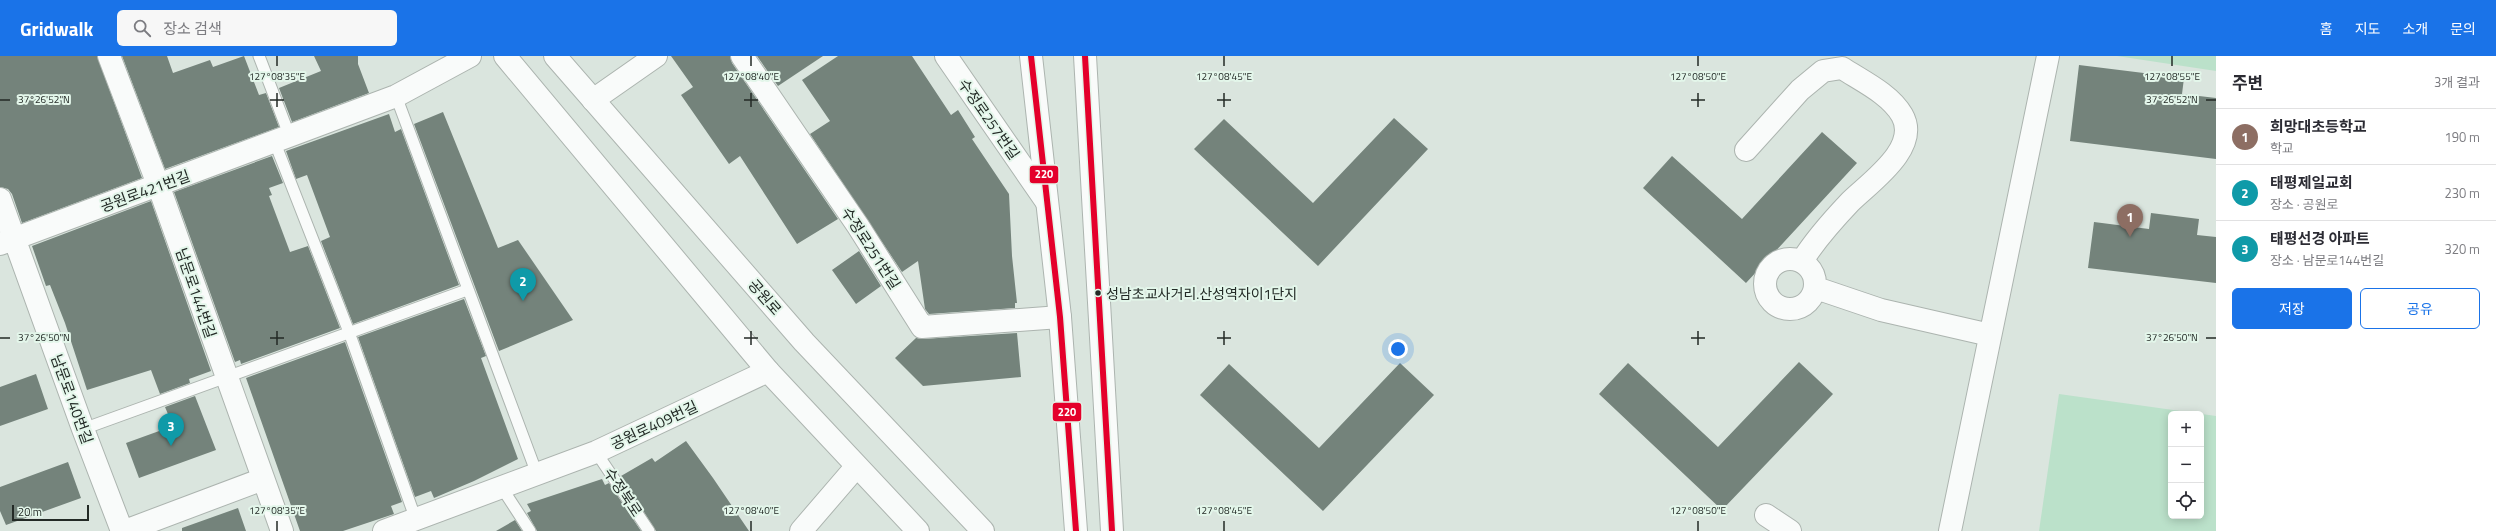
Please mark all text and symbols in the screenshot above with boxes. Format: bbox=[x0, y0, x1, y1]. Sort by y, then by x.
search box bbox=[117, 10, 397, 46]
text: Gridwalk bbox=[20, 14, 93, 43]
icon: search bbox=[131, 17, 153, 39]
text: 장소 검색 bbox=[163, 17, 222, 40]
text: 홈 bbox=[2320, 18, 2333, 39]
text: 지도 bbox=[2355, 18, 2380, 39]
text: 소개 bbox=[2402, 18, 2428, 39]
text: 문의 bbox=[2450, 18, 2476, 39]
text: 127°08'35"E bbox=[249, 69, 306, 84]
text: 127°08'40"E bbox=[723, 69, 780, 84]
text: 127°08'45"E bbox=[1196, 69, 1253, 84]
text: 127°08'50"E bbox=[1670, 69, 1727, 84]
text: 127°08'55"E bbox=[2144, 69, 2201, 84]
text: 주변 bbox=[2232, 70, 2263, 96]
text: 3개 결과 bbox=[2434, 72, 2480, 92]
street label: 수정로257번길 bbox=[953, 74, 1025, 164]
text: 37°26'52"N bbox=[18, 92, 70, 107]
text: 37°26'52"N bbox=[2146, 92, 2198, 107]
text: 희망대초등학교 bbox=[2270, 115, 2367, 138]
text: 1 bbox=[2241, 127, 2249, 147]
text: 190 m bbox=[2444, 127, 2480, 147]
text: 학교 bbox=[2270, 138, 2294, 158]
street label: 공원로421번길 bbox=[97, 164, 193, 218]
line badge: 220 bbox=[1029, 165, 1059, 184]
text: 220 bbox=[1035, 166, 1053, 182]
text: 태평제일교회 bbox=[2270, 171, 2353, 194]
text: 2 bbox=[2241, 183, 2249, 203]
text: 230 m bbox=[2444, 183, 2480, 203]
text: 장소 · 공원로 bbox=[2270, 194, 2338, 214]
street label: 수정로251번길 bbox=[836, 202, 906, 294]
pin: 1 bbox=[2117, 204, 2143, 237]
text: 태평선경 아파트 bbox=[2270, 227, 2370, 250]
text: 3 bbox=[2241, 239, 2249, 259]
text: 320 m bbox=[2444, 239, 2480, 259]
street label: 남문로144번길 bbox=[170, 245, 222, 341]
text: 장소 · 남문로144번길 bbox=[2270, 250, 2384, 270]
pin: 2 bbox=[510, 268, 536, 301]
street label: 공원로 bbox=[743, 274, 787, 320]
place label: 성남초교사거리.산성역자이1단지 bbox=[1106, 283, 1297, 304]
marker: 성남초교사거리.산성역자이1단지 bbox=[1093, 288, 1103, 298]
button: 저장 bbox=[2232, 288, 2352, 329]
button: 공유 bbox=[2360, 288, 2480, 329]
text: 37°26'50"N bbox=[18, 330, 70, 345]
text: 37°26'50"N bbox=[2146, 330, 2198, 345]
your location bbox=[1388, 339, 1408, 359]
street label: 남문로140번길 bbox=[45, 351, 99, 447]
street label: 공원로409번길 bbox=[606, 395, 702, 455]
line badge: 220 bbox=[1052, 402, 1082, 422]
text: 220 bbox=[1058, 404, 1076, 420]
map controls bbox=[2168, 411, 2204, 519]
button: + bbox=[2168, 411, 2204, 447]
pin: 3 bbox=[158, 413, 184, 446]
button: − bbox=[2168, 447, 2204, 483]
street label: 수정북로 bbox=[598, 463, 648, 521]
button: locate bbox=[2168, 483, 2204, 519]
scale bar bbox=[12, 503, 89, 522]
text: 127°08'35"E bbox=[249, 503, 306, 518]
text: 127°08'40"E bbox=[723, 503, 780, 518]
text: 127°08'45"E bbox=[1196, 503, 1253, 518]
text: 127°08'50"E bbox=[1670, 503, 1727, 518]
text: 20 m bbox=[18, 504, 42, 520]

